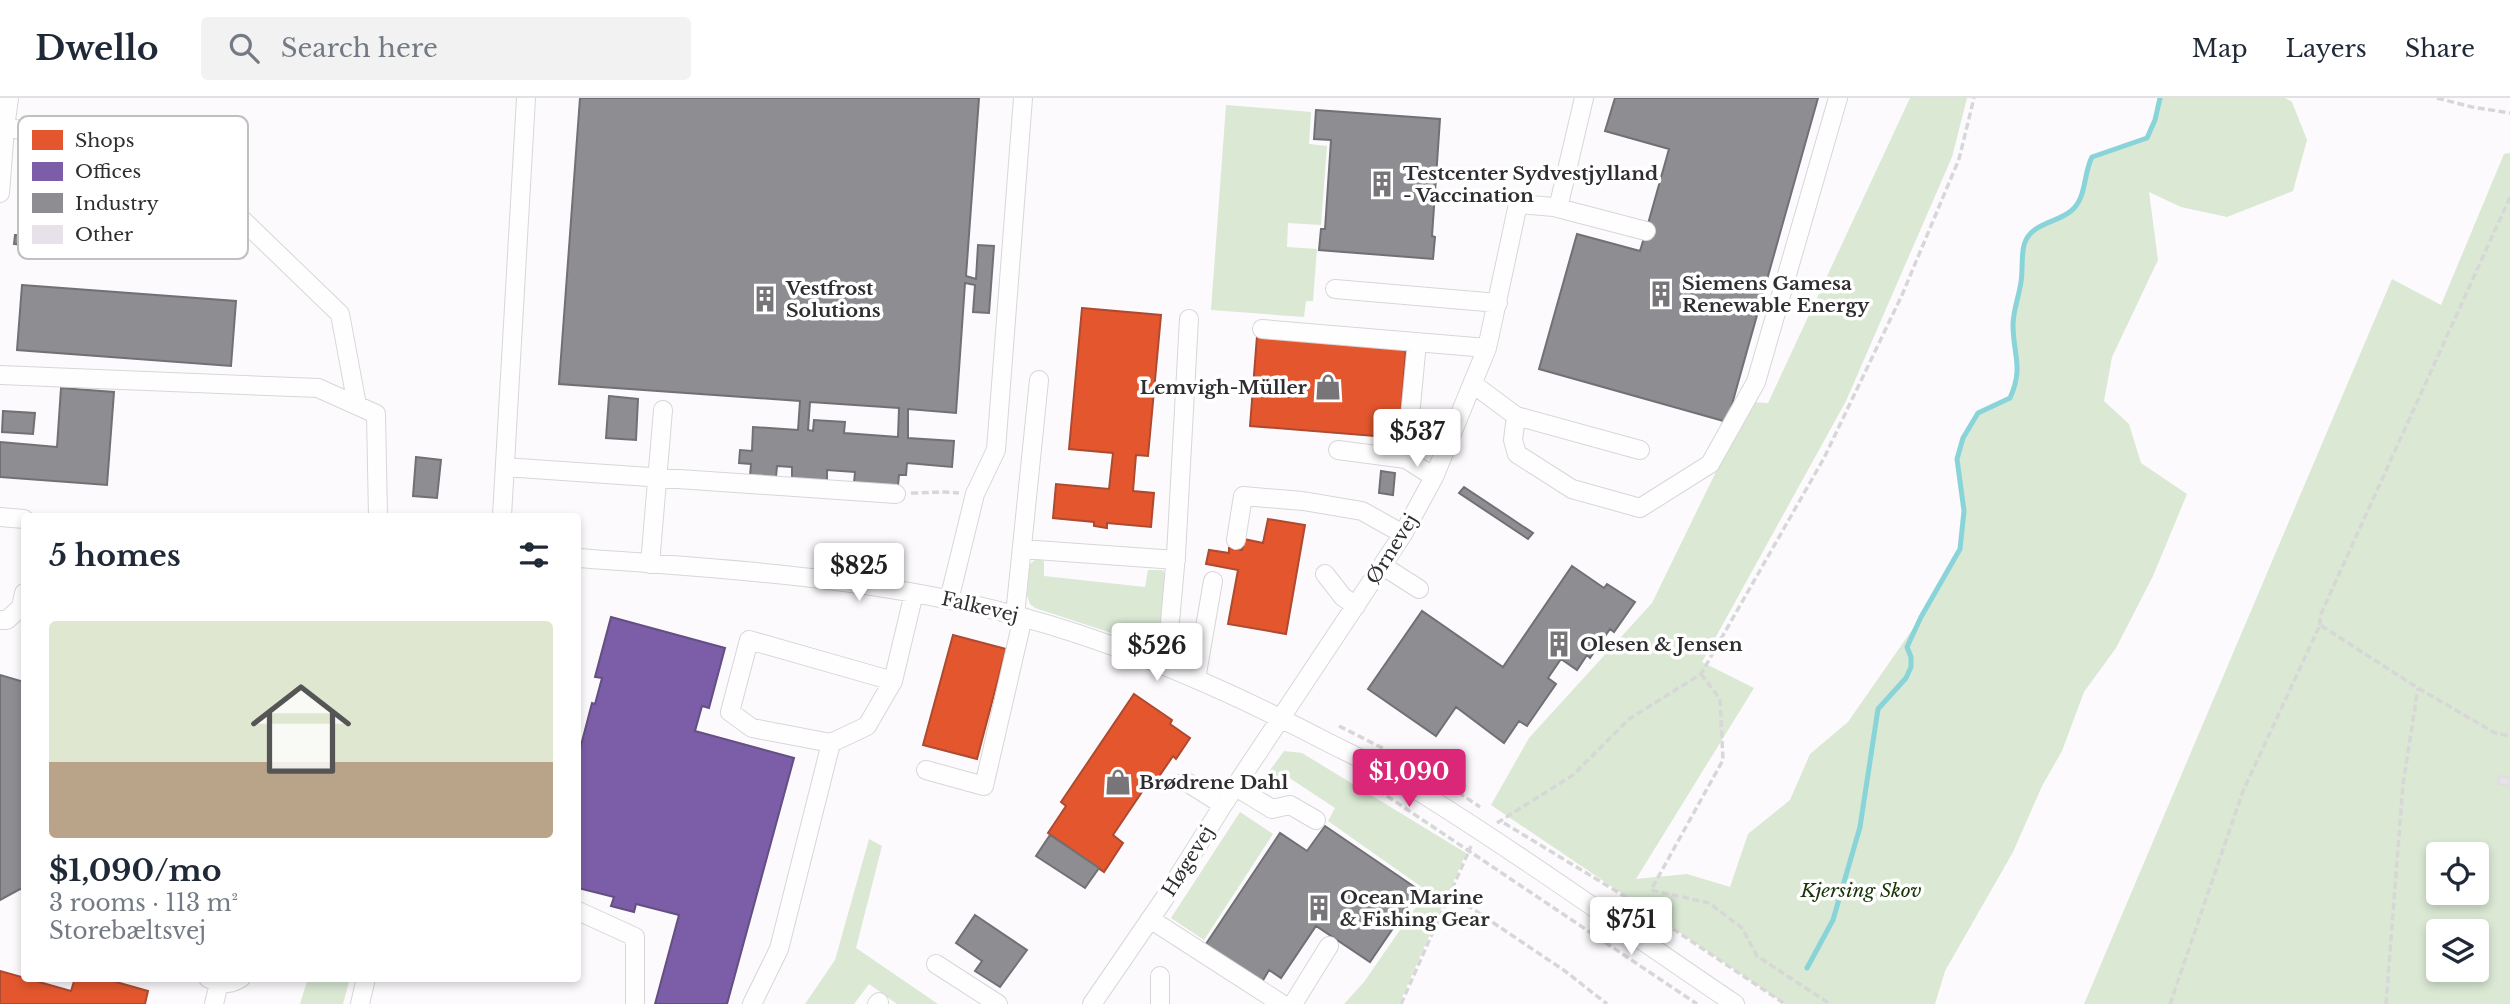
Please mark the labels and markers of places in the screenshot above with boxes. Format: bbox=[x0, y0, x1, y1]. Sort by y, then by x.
place label: Testcenter Sydvestjylland - Vaccination bbox=[1403, 162, 1658, 207]
building icon: Testcenter Sydvestjylland - Vaccination bbox=[1367, 169, 1397, 199]
place label: Siemens Gamesa Renewable Energy bbox=[1682, 272, 1870, 317]
place label: Vestfrost Solutions bbox=[785, 277, 881, 322]
building icon: Siemens Gamesa Renewable Energy bbox=[1646, 279, 1676, 309]
building icon: Vestfrost Solutions bbox=[750, 284, 780, 314]
shop icon: Lemvigh-Müller bbox=[1313, 372, 1343, 402]
place label: Lemvigh-Müller bbox=[1140, 376, 1308, 399]
pin: $537 bbox=[1376, 410, 1458, 469]
pin: $825 bbox=[818, 544, 900, 603]
pin: $526 bbox=[1116, 624, 1198, 683]
building icon: Olesen & Jensen bbox=[1544, 629, 1574, 659]
place label: Olesen & Jensen bbox=[1580, 633, 1743, 656]
pin: $1,090 bbox=[1352, 750, 1466, 809]
shop icon: Brødrene Dahl bbox=[1103, 767, 1133, 797]
place label: Brødrene Dahl bbox=[1139, 771, 1289, 794]
place label: Ocean Marine & Fishing Gear bbox=[1340, 886, 1490, 931]
building icon: Ocean Marine & Fishing Gear bbox=[1304, 893, 1334, 923]
pin: $751 bbox=[1590, 898, 1672, 957]

